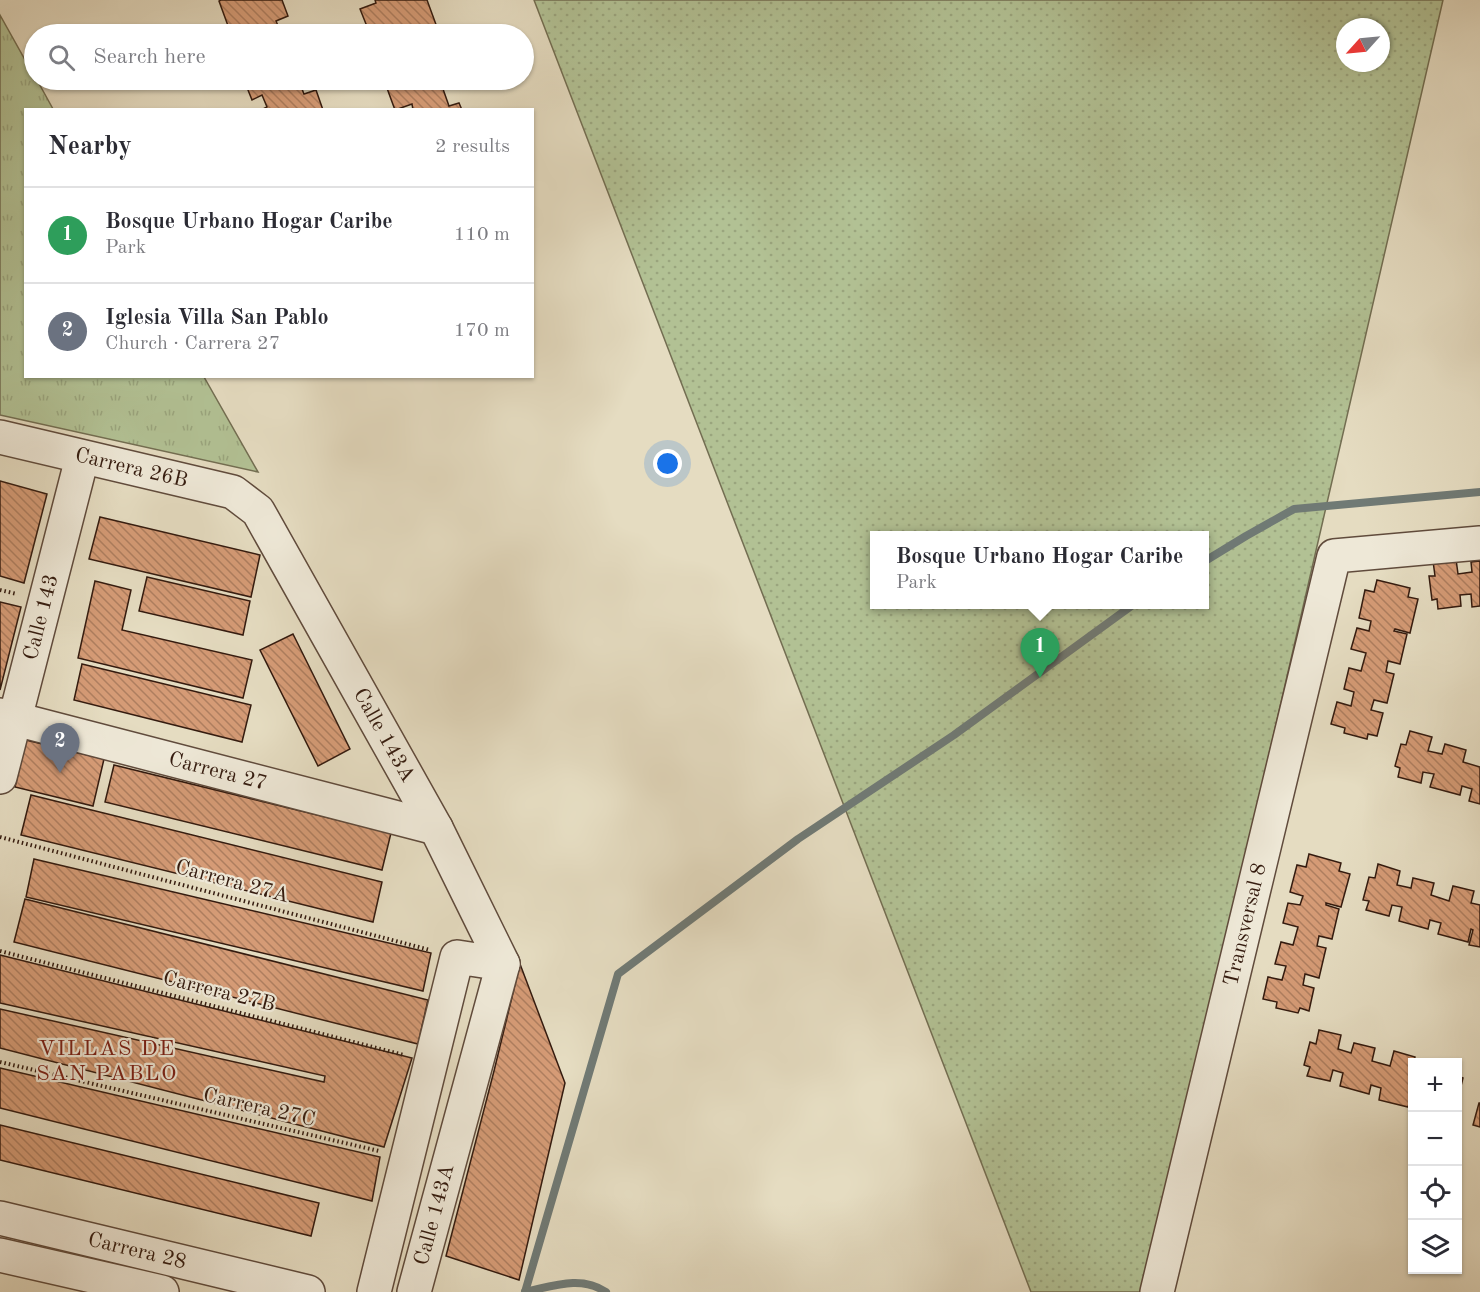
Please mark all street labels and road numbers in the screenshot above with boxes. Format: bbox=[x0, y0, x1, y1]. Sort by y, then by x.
street label: Carrera 26B bbox=[73, 445, 190, 491]
street label: Calle 143 bbox=[20, 572, 62, 662]
street label: Calle 143A bbox=[349, 685, 419, 786]
street label: Carrera 27 bbox=[166, 749, 269, 794]
street label: Carrera 27A bbox=[173, 857, 291, 907]
street label: Transversal 8 bbox=[1220, 861, 1270, 988]
street label: Carrera 27B bbox=[161, 968, 277, 1016]
street label: Carrera 27C bbox=[201, 1085, 317, 1131]
street label: Calle 143A bbox=[411, 1162, 459, 1268]
street label: Carrera 28 bbox=[86, 1229, 188, 1273]

